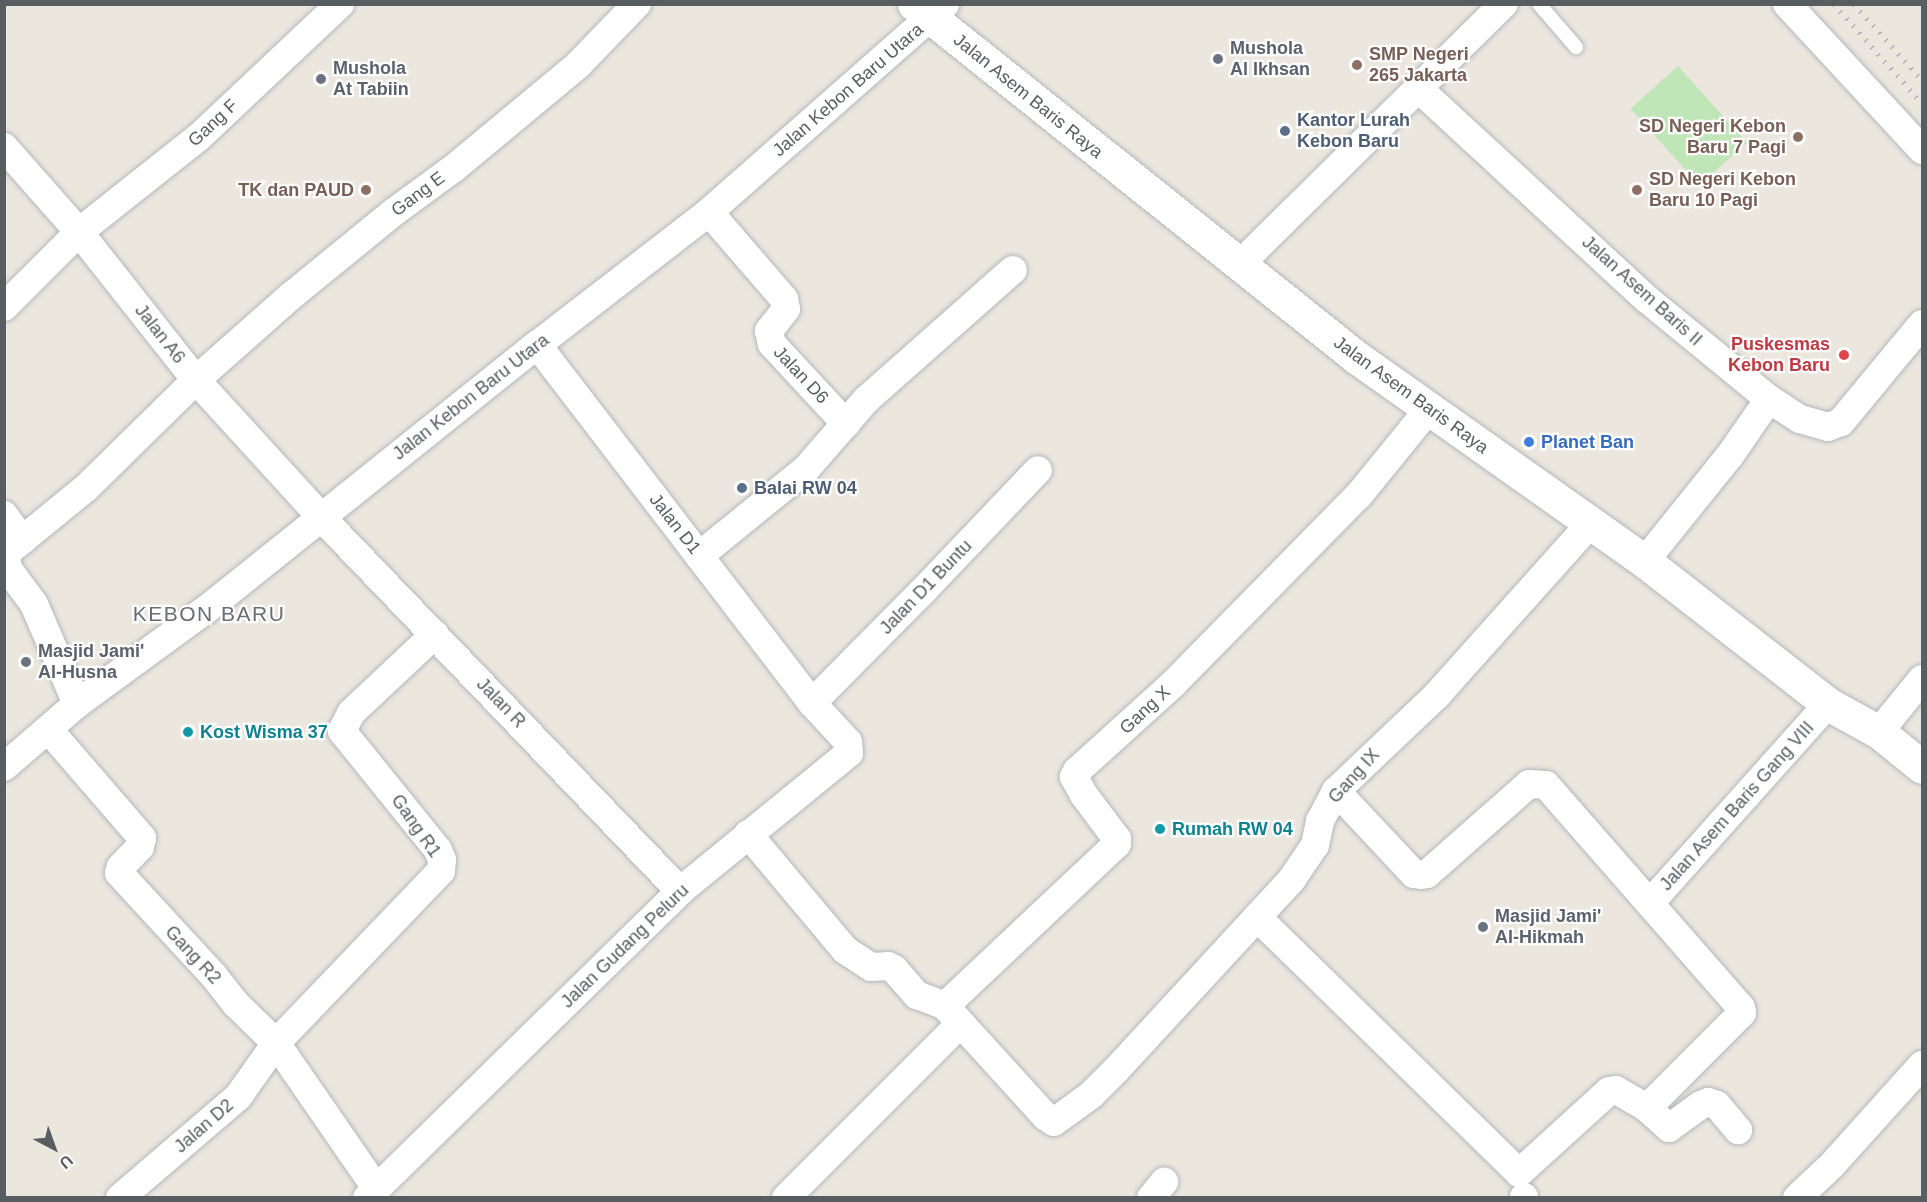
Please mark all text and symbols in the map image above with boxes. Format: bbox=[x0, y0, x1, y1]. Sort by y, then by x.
street label: Jalan Kebon Baru Utara bbox=[768, 19, 928, 161]
street label: Jalan Asem Baris Raya bbox=[949, 29, 1107, 163]
place label: Mushola Al Ikhsan bbox=[1230, 38, 1310, 80]
place label: SMP Negeri 265 Jakarta bbox=[1369, 44, 1469, 86]
marker: Mushola Al Ikhsan bbox=[1211, 52, 1225, 66]
place label: Mushola At Tabiin bbox=[333, 58, 409, 100]
marker: SMP Negeri 265 Jakarta bbox=[1350, 58, 1364, 72]
marker: Mushola At Tabiin bbox=[314, 72, 328, 86]
street label: Gang F bbox=[184, 95, 242, 151]
place label: Kantor Lurah Kebon Baru bbox=[1297, 110, 1410, 152]
place label: SD Negeri Kebon Baru 7 Pagi bbox=[1639, 116, 1786, 158]
marker: Kantor Lurah Kebon Baru bbox=[1278, 124, 1292, 138]
marker: SD Negeri Kebon Baru 7 Pagi bbox=[1791, 130, 1805, 144]
street label: Gang E bbox=[387, 167, 449, 221]
place label: SD Negeri Kebon Baru 10 Pagi bbox=[1649, 169, 1796, 212]
place label: TK dan PAUD bbox=[238, 179, 354, 201]
marker: TK dan PAUD bbox=[359, 183, 373, 197]
marker: SD Negeri Kebon Baru 10 Pagi bbox=[1630, 183, 1644, 197]
street label: Jalan Asem Baris II bbox=[1577, 231, 1707, 351]
street label: Jalan A6 bbox=[130, 300, 190, 368]
street label: Jalan Kebon Baru Utara bbox=[389, 329, 553, 465]
street label: Jalan Asem Baris Raya bbox=[1329, 331, 1493, 459]
place label: Puskesmas Kebon Baru bbox=[1728, 334, 1830, 376]
street label: Jalan D6 bbox=[769, 342, 833, 408]
marker: Puskesmas Kebon Baru bbox=[1835, 346, 1853, 364]
place label: Planet Ban bbox=[1541, 431, 1634, 453]
marker: Planet Ban bbox=[1522, 435, 1536, 449]
place label: Balai RW 04 bbox=[754, 477, 857, 499]
marker: Balai RW 04 bbox=[735, 481, 749, 495]
street label: Jalan D1 bbox=[645, 489, 705, 559]
street label: Jalan D1 Buntu bbox=[875, 535, 977, 639]
district label: KEBON BARU bbox=[133, 601, 285, 627]
place label: Masjid Jami' Al-Husna bbox=[38, 641, 144, 684]
marker: Masjid Jami' Al-Husna bbox=[19, 655, 33, 669]
street label: Jalan R bbox=[472, 674, 530, 732]
street label: Gang X bbox=[1115, 681, 1175, 739]
street label: Jalan Asem Baris Gang VIII bbox=[1655, 717, 1819, 895]
place label: Kost Wisma 37 bbox=[200, 721, 328, 743]
marker: Kost Wisma 37 bbox=[181, 725, 195, 739]
street label: Gang IX bbox=[1324, 744, 1384, 808]
street label: Gang R1 bbox=[386, 790, 446, 862]
place label: Rumah RW 04 bbox=[1172, 818, 1293, 840]
marker: Rumah RW 04 bbox=[1153, 822, 1167, 836]
street label: Jalan Gudang Peluru bbox=[557, 879, 693, 1013]
place label: Masjid Jami' Al-Hikmah bbox=[1495, 906, 1601, 948]
marker: Masjid Jami' Al-Hikmah bbox=[1476, 920, 1490, 934]
street label: Gang R2 bbox=[161, 921, 225, 989]
street label: Jalan D2 bbox=[170, 1095, 238, 1157]
north arrow bbox=[24, 1118, 84, 1178]
text: U bbox=[56, 1152, 76, 1172]

